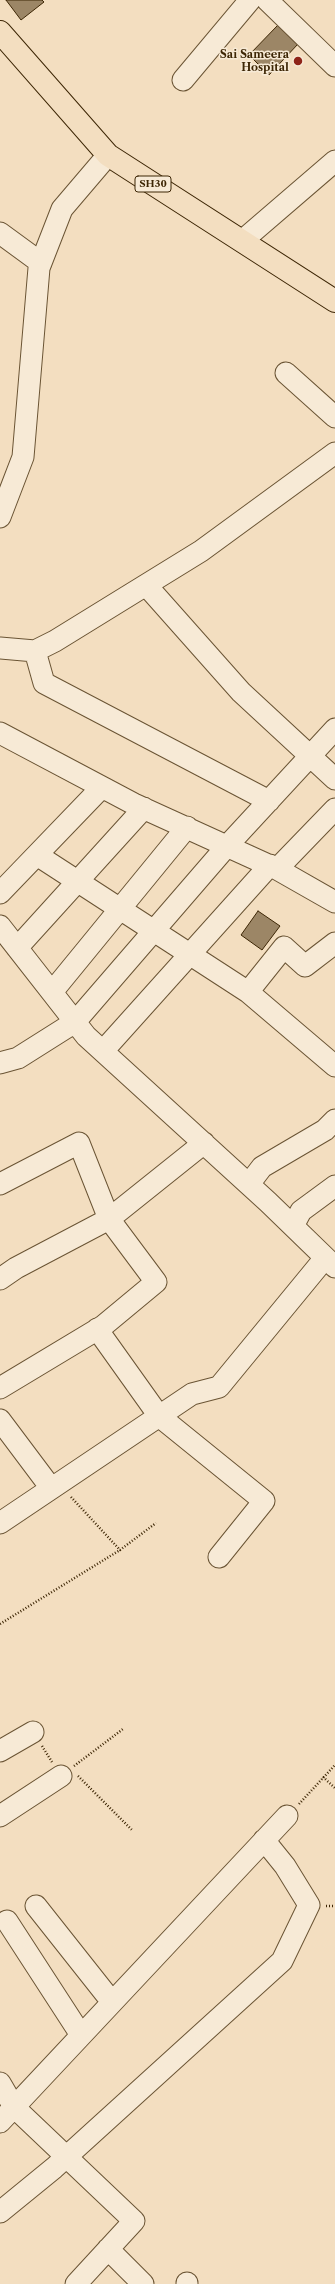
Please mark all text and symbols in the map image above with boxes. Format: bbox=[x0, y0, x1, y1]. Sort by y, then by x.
place label: Sai Sameera Hospital bbox=[220, 48, 289, 74]
marker: Sai Sameera Hospital bbox=[292, 55, 304, 67]
road number: SH30 bbox=[135, 176, 171, 192]

